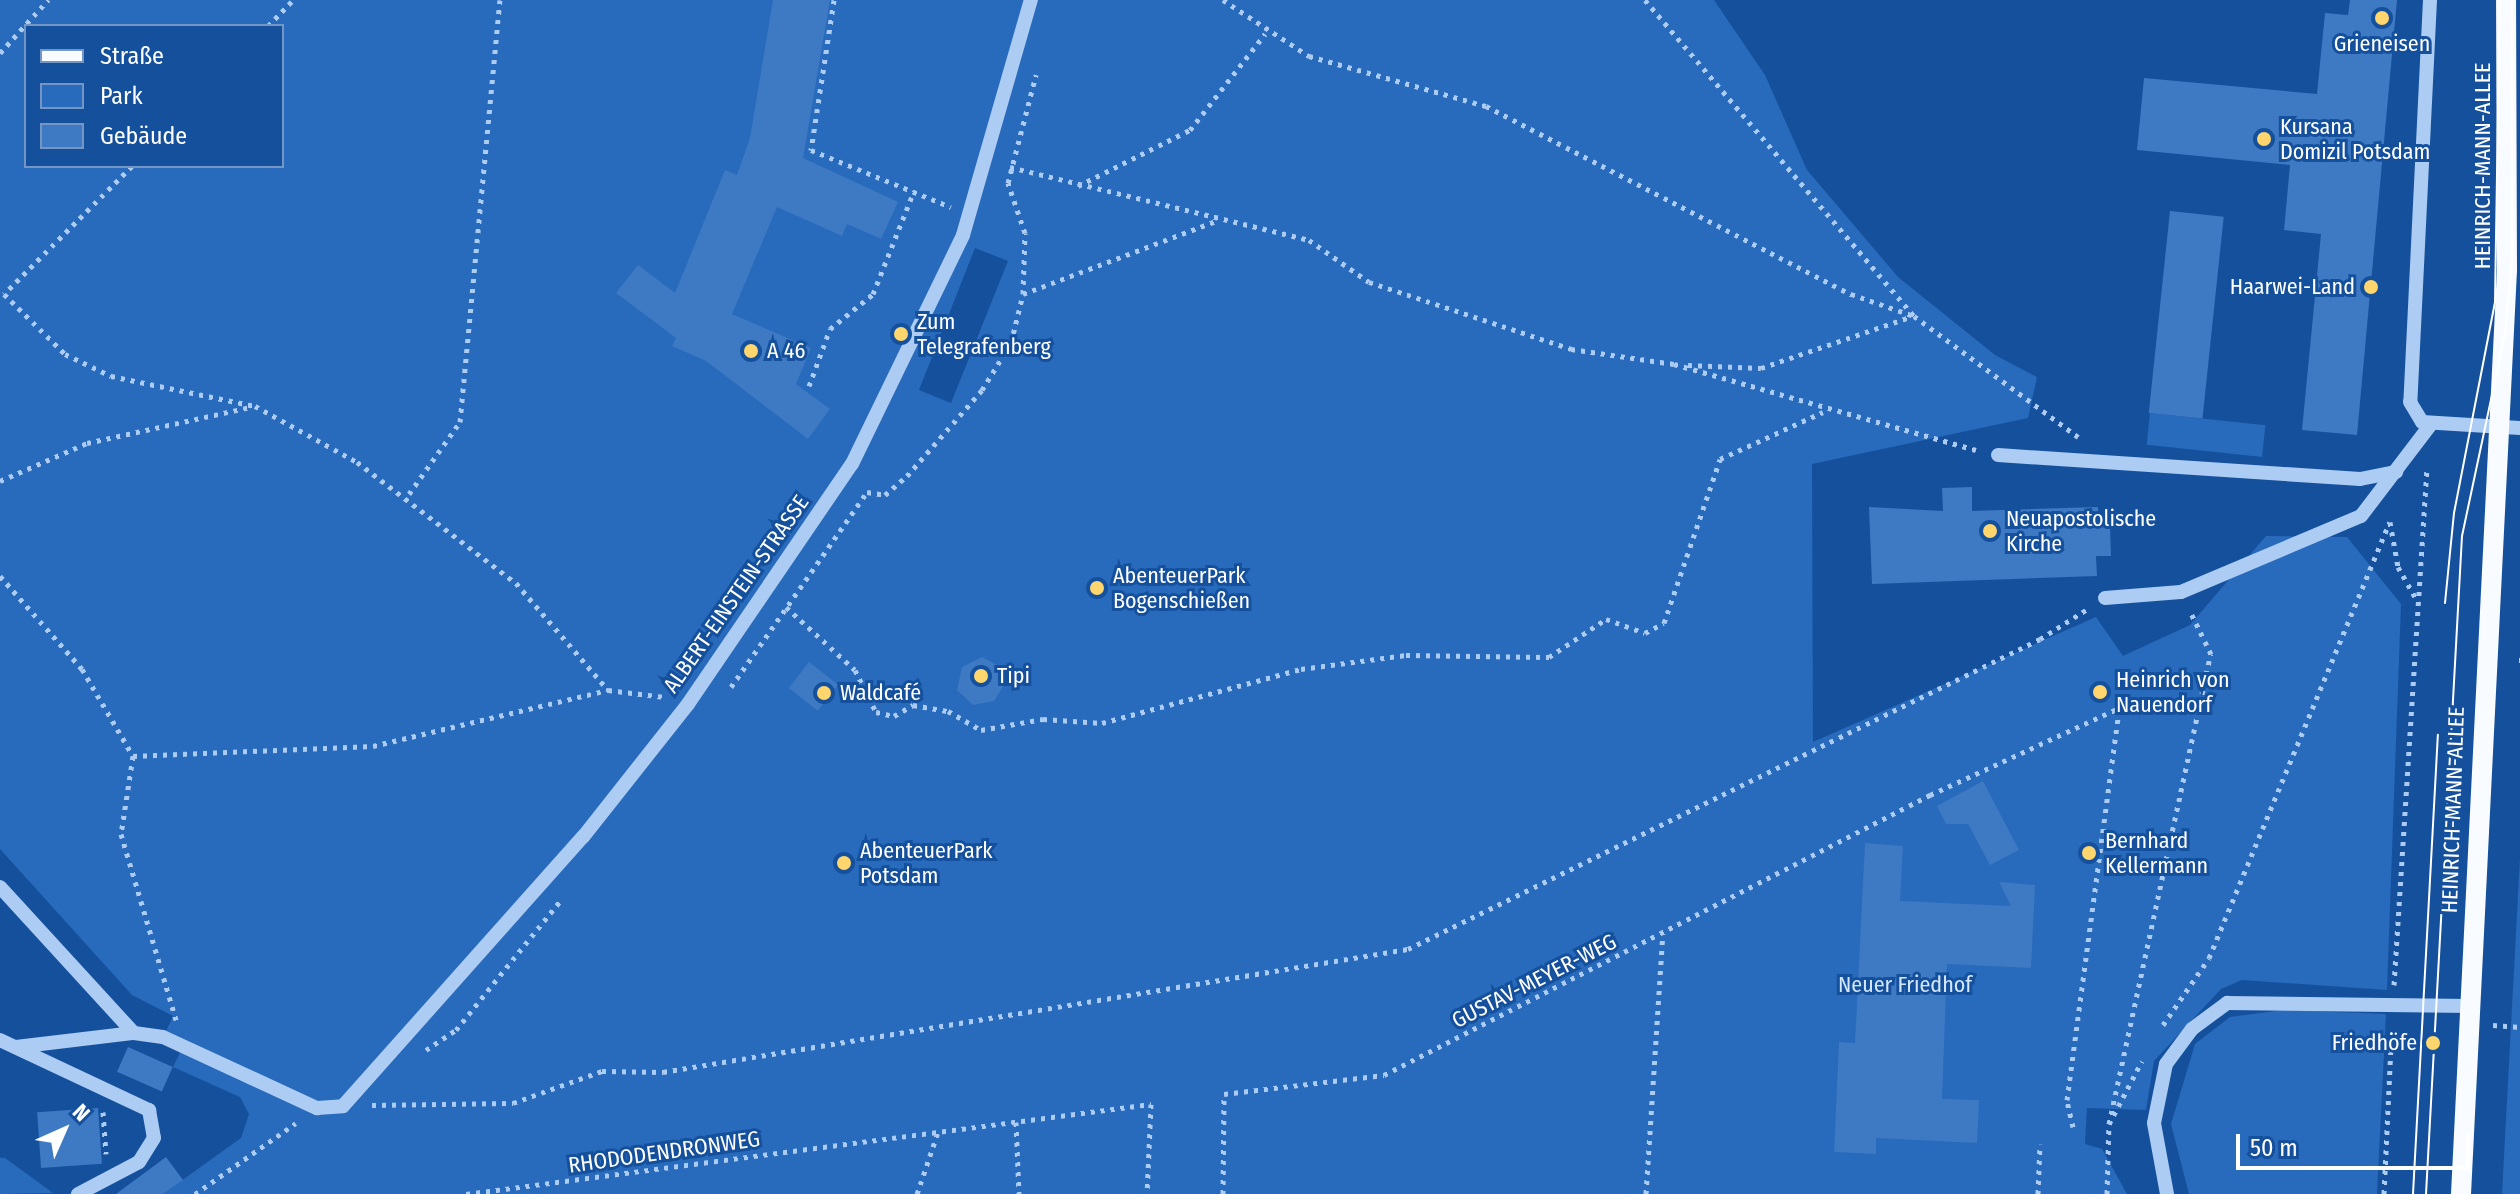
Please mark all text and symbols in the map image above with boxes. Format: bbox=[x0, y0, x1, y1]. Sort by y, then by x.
marker: Grieneisen bbox=[2373, 9, 2391, 27]
legend bbox=[24, 24, 284, 168]
place label: Grieneisen bbox=[2334, 31, 2430, 57]
text: Straße bbox=[100, 42, 164, 70]
street label: HEINRICH-MANN-ALLEE bbox=[2470, 63, 2496, 269]
text: Park bbox=[100, 82, 143, 110]
place label: Kursana Domizil Potsdam bbox=[2280, 113, 2431, 164]
text: Gebäude bbox=[100, 122, 187, 150]
marker: Kursana Domizil Potsdam bbox=[2255, 130, 2273, 148]
place label: Haarwei-Land bbox=[2230, 274, 2355, 300]
marker: Haarwei-Land bbox=[2362, 278, 2380, 296]
place label: Zum Telegrafenberg bbox=[917, 308, 1051, 360]
marker: Zum Telegrafenberg bbox=[892, 325, 910, 343]
place label: A 46 bbox=[767, 338, 805, 364]
marker: A 46 bbox=[742, 342, 760, 360]
street label: ALBERT-EINSTEIN-STRASSE bbox=[658, 490, 814, 698]
place label: Neuapostolische Kirche bbox=[2006, 505, 2156, 556]
marker: Neuapostolische Kirche bbox=[1981, 522, 1999, 540]
place label: AbenteuerPark Bogenschießen bbox=[1113, 562, 1250, 614]
marker: AbenteuerPark Bogenschießen bbox=[1088, 579, 1106, 597]
place label: Tipi bbox=[997, 663, 1030, 689]
place label: Heinrich von Nauendorf bbox=[2116, 666, 2230, 718]
marker: Tipi bbox=[972, 667, 990, 685]
place label: Waldcafé bbox=[840, 680, 921, 706]
marker: Heinrich von Nauendorf bbox=[2091, 683, 2109, 701]
marker: Waldcafé bbox=[815, 684, 833, 702]
street label: HEINRICH-MANN-ALLEE bbox=[2436, 706, 2470, 914]
place label: Bernhard Kellermann bbox=[2105, 827, 2208, 878]
place label: AbenteuerPark Potsdam bbox=[860, 837, 993, 888]
marker: Bernhard Kellermann bbox=[2080, 844, 2098, 862]
marker: AbenteuerPark Potsdam bbox=[835, 854, 853, 872]
street label: GUSTAV-MEYER-WEG bbox=[1447, 928, 1621, 1034]
park label: Neuer Friedhof bbox=[1838, 972, 1972, 998]
place label: Friedhöfe bbox=[2332, 1030, 2417, 1056]
marker: Friedhöfe bbox=[2424, 1034, 2442, 1052]
north arrow bbox=[24, 1090, 104, 1170]
text: N bbox=[67, 1098, 96, 1127]
scale bar bbox=[2240, 1118, 2474, 1168]
street label: RHODODENDRONWEG bbox=[567, 1125, 761, 1179]
text: 50 m bbox=[2250, 1134, 2298, 1162]

